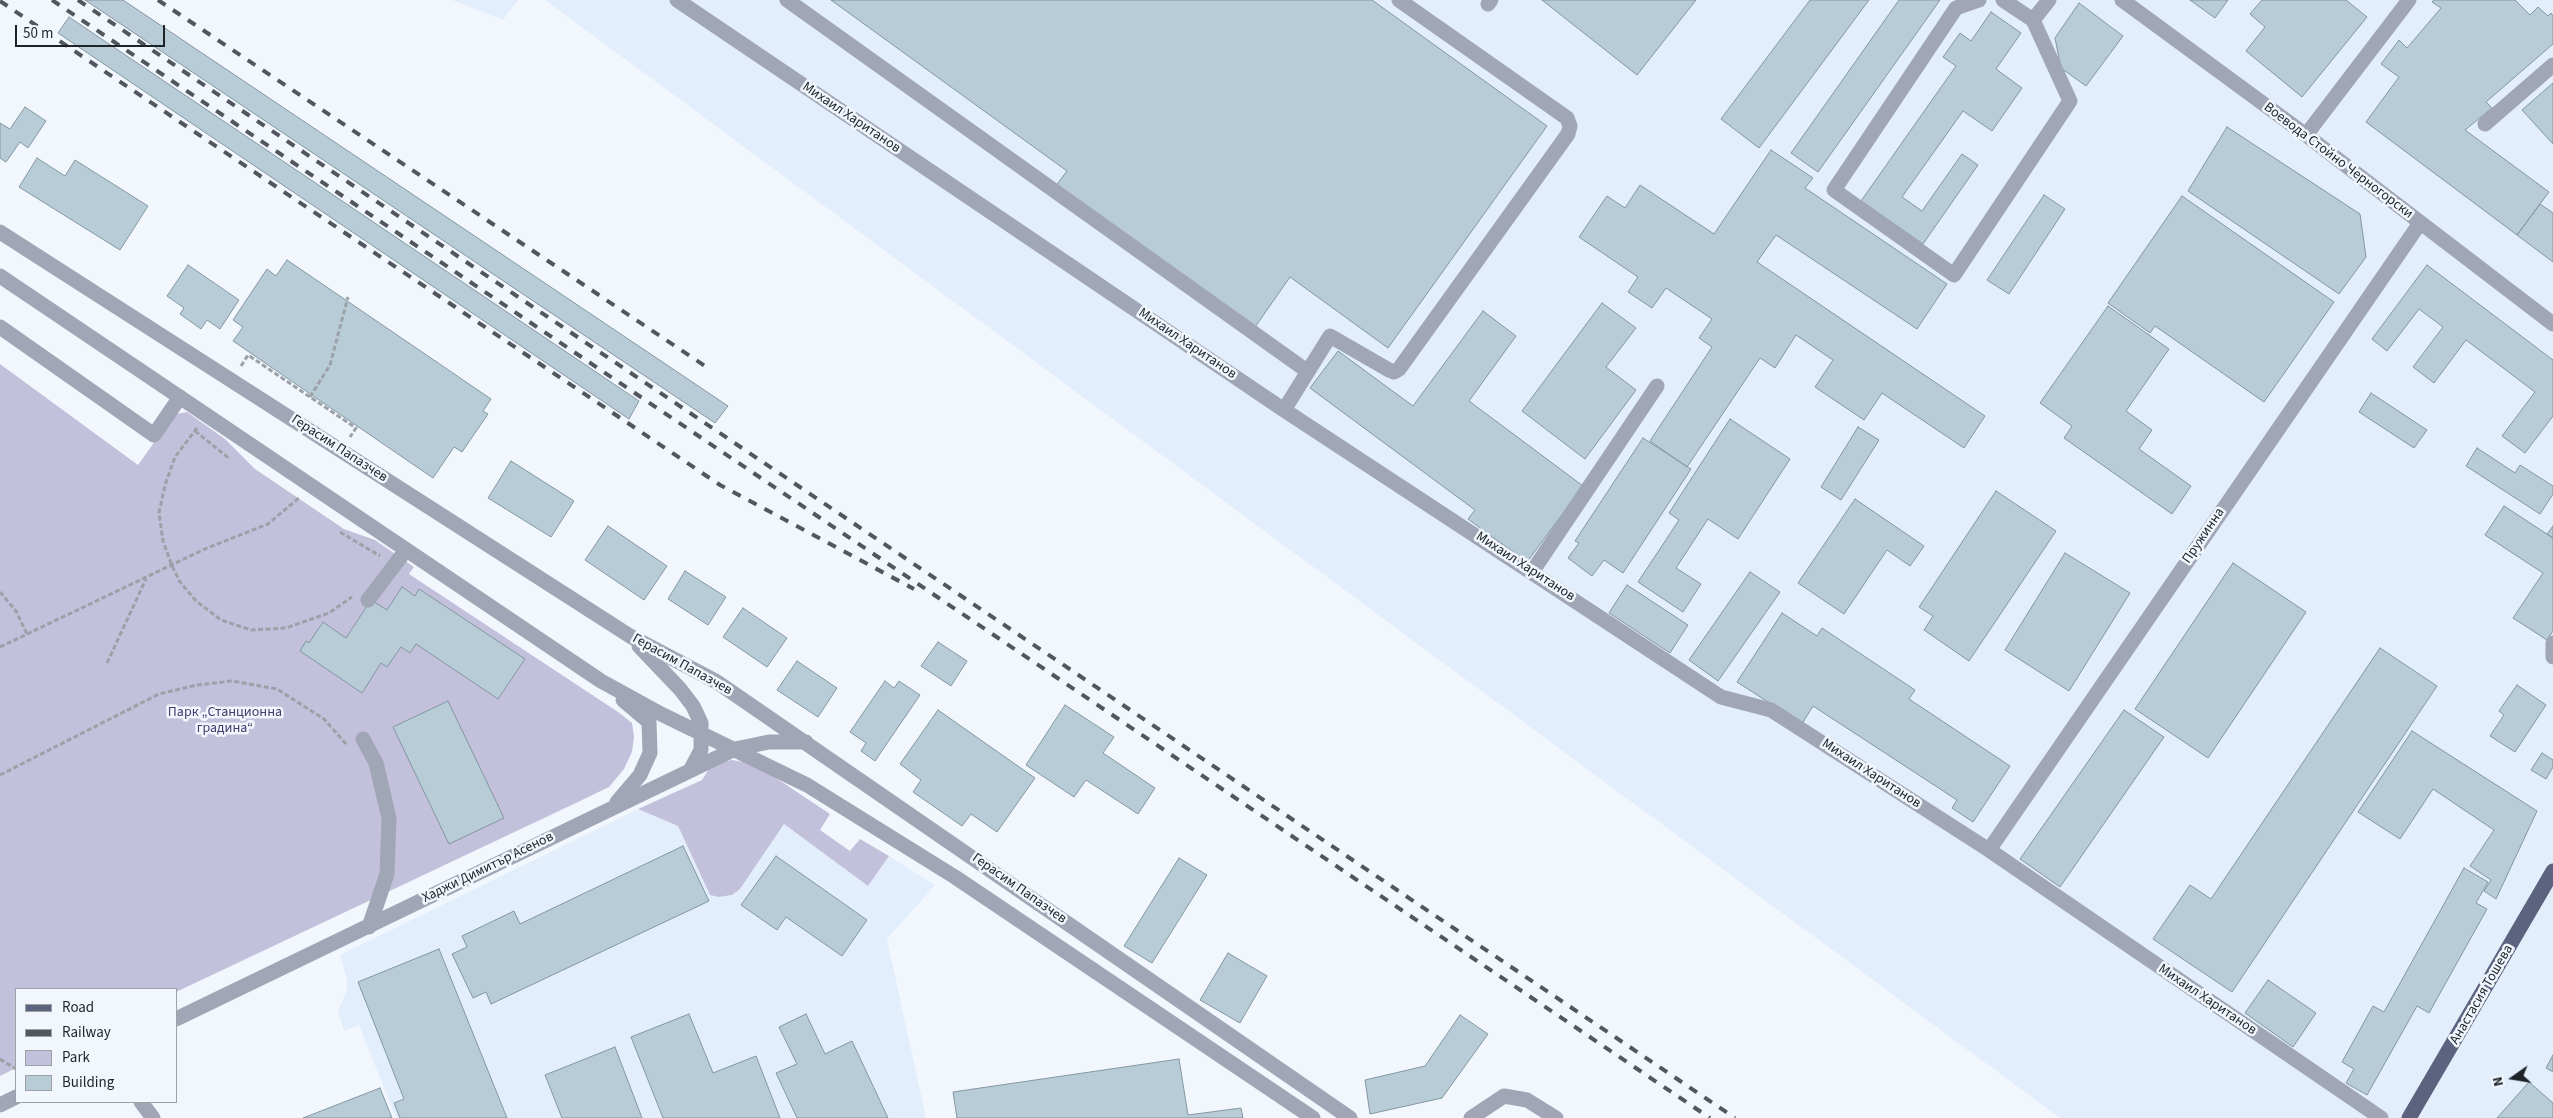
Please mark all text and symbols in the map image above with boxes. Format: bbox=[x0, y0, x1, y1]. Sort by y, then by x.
scale bar bbox=[18, 15, 168, 47]
text: 50 m bbox=[23, 23, 53, 44]
street label: Михаил Хаританов bbox=[799, 79, 903, 157]
street label: Воевода Стойно Черногорски bbox=[2260, 99, 2416, 223]
street label: Михаил Хаританов bbox=[1135, 305, 1239, 383]
street label: Герасим Папазчев bbox=[288, 412, 390, 486]
street label: Пружинна bbox=[2179, 505, 2229, 567]
street label: Михаил Хаританов bbox=[1472, 529, 1578, 605]
street label: Герасим Папазчев bbox=[629, 631, 735, 699]
park label: Парк „Станционна градина“ bbox=[168, 705, 282, 738]
street label: Михаил Хаританов bbox=[1818, 736, 1924, 812]
street label: Хаджи Димитър Асенов bbox=[420, 829, 556, 907]
street label: Герасим Папазчев bbox=[969, 850, 1069, 928]
street label: Анастасия Тошева bbox=[2447, 942, 2517, 1048]
street label: Михаил Хаританов bbox=[2155, 961, 2259, 1039]
legend bbox=[15, 988, 178, 1103]
text: Road bbox=[62, 997, 94, 1018]
text: Railway bbox=[62, 1022, 111, 1043]
text: Park bbox=[62, 1047, 90, 1068]
north arrow bbox=[2488, 1053, 2538, 1103]
text: Building bbox=[62, 1072, 114, 1093]
text: N bbox=[2488, 1075, 2509, 1088]

